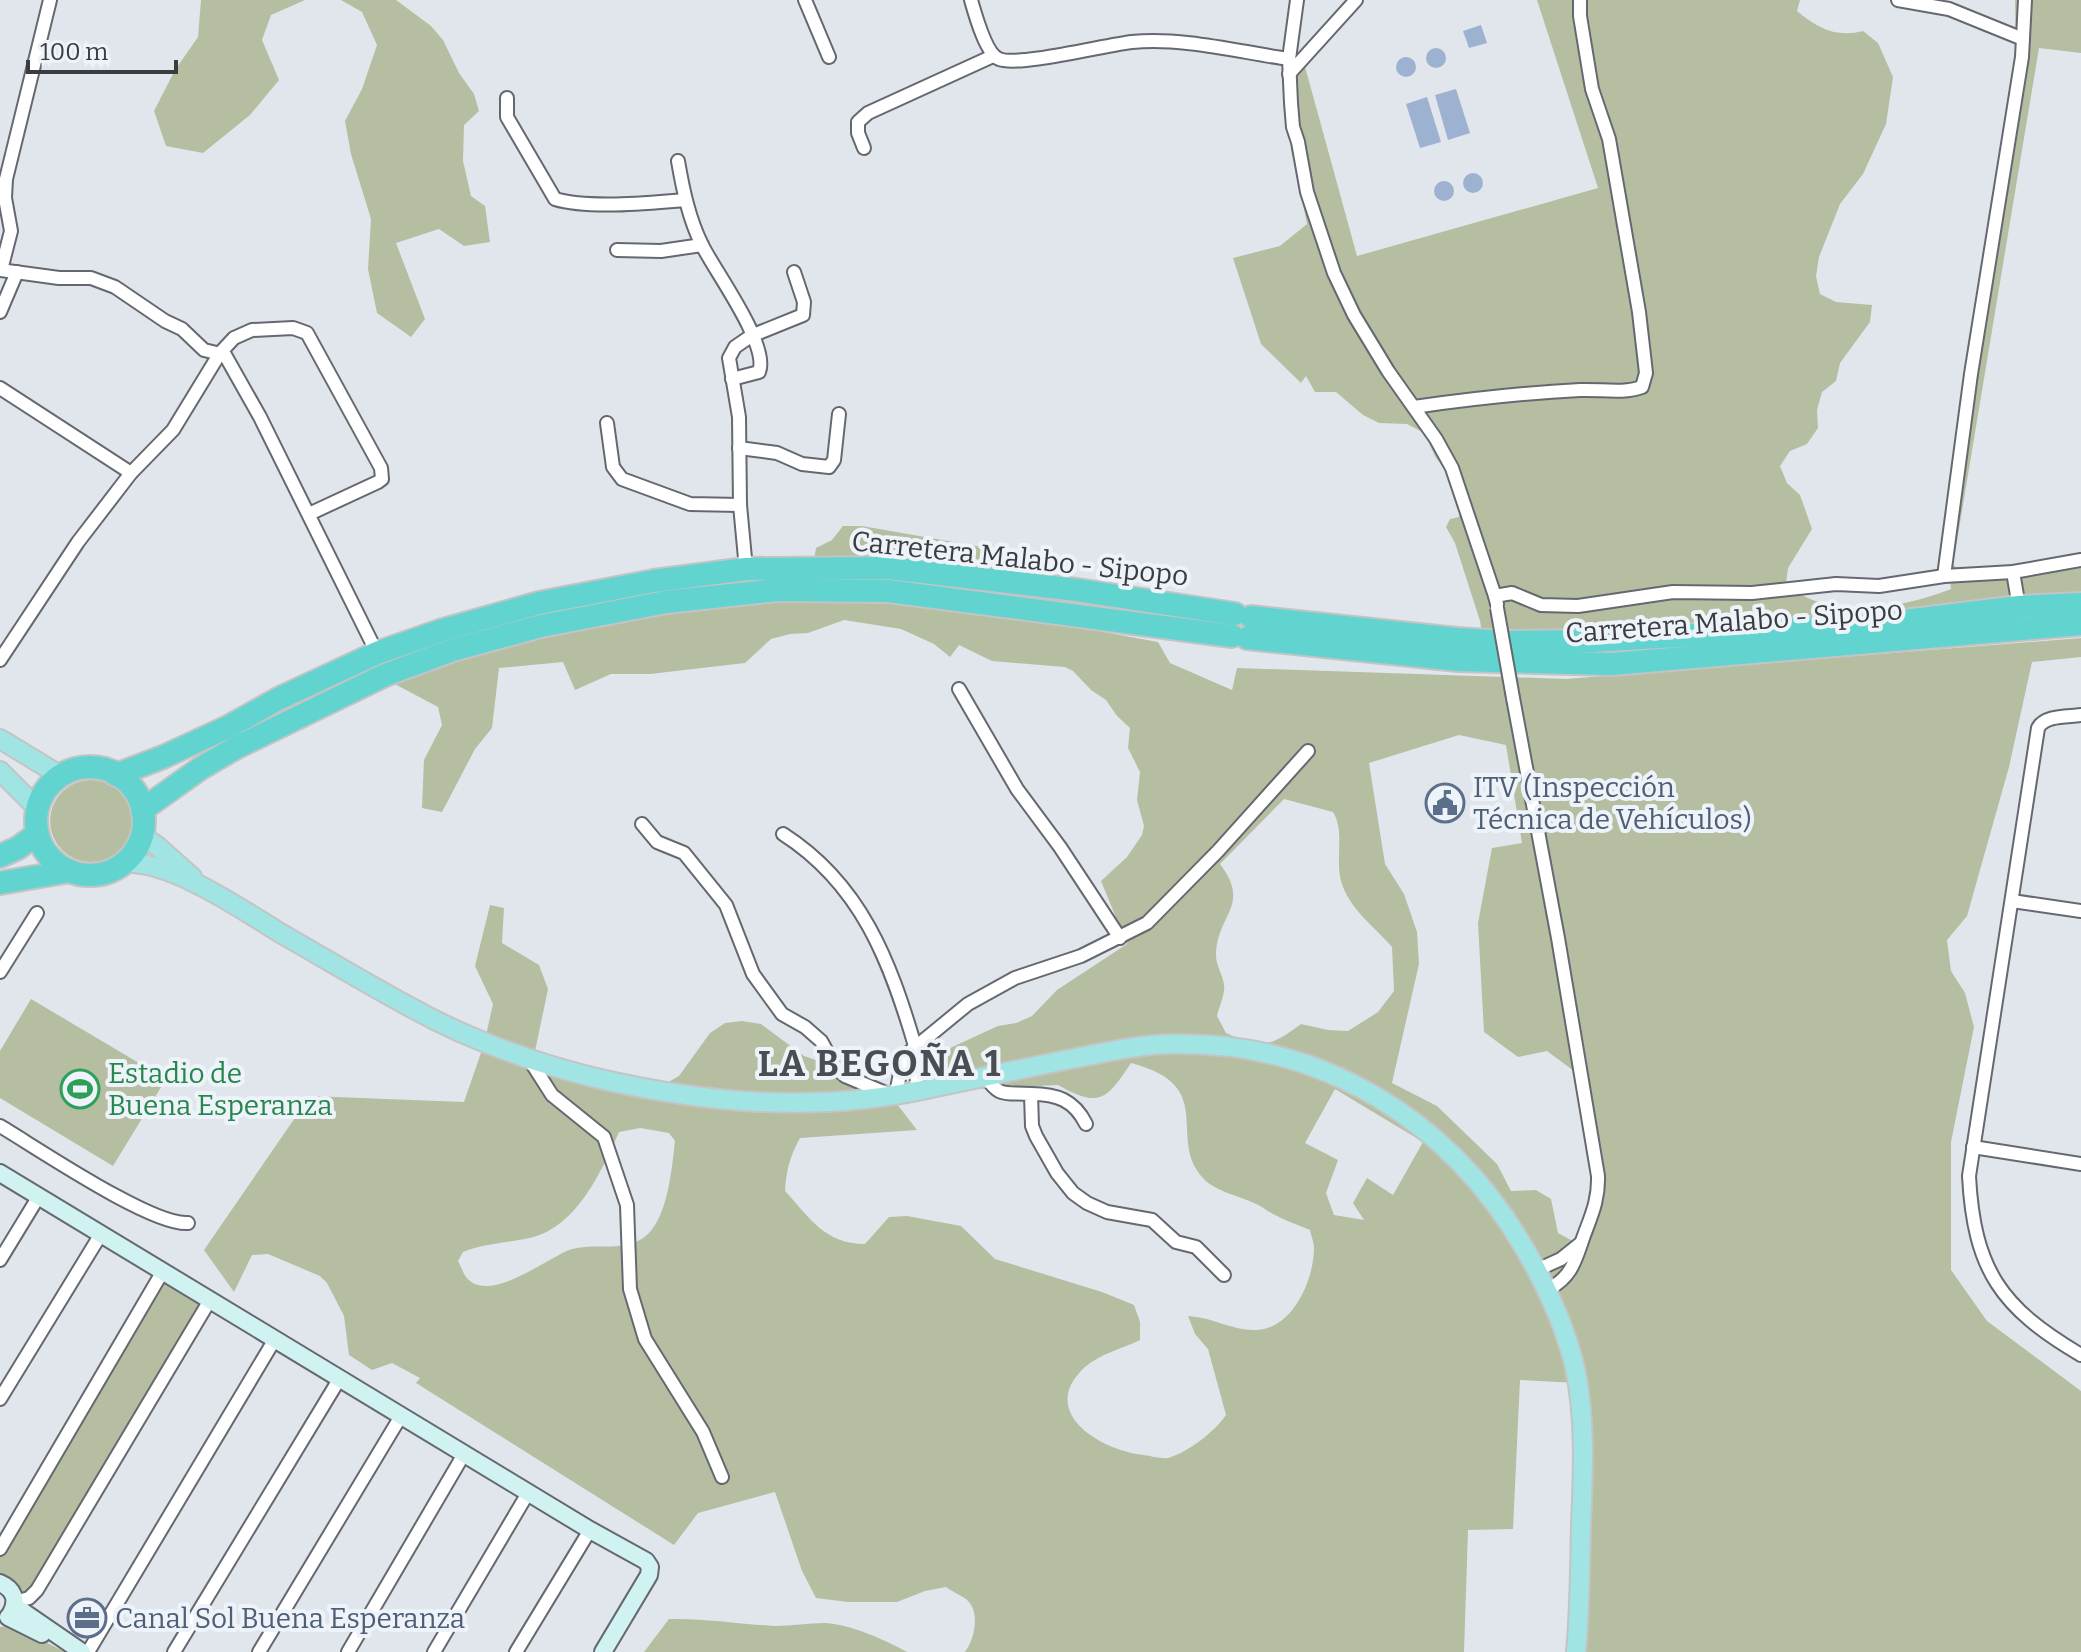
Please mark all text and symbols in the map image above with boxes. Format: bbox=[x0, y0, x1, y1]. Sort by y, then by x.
scale bar bbox=[28, 24, 176, 74]
text: 100 m bbox=[40, 38, 108, 66]
street label: Carretera Malabo - Sipopo bbox=[850, 524, 1190, 593]
street label: Carretera Malabo - Sipopo bbox=[1564, 593, 1904, 650]
place label: ITV (Inspección Técnica de Vehículos) bbox=[1473, 771, 1752, 836]
public building icon: ITV (Inspección Técnica de Vehículos) bbox=[1424, 782, 1466, 824]
district label: LA BEGOÑA 1 bbox=[758, 1042, 1002, 1086]
place label: Estadio de Buena Esperanza bbox=[108, 1057, 333, 1122]
sports icon: Estadio de Buena Esperanza bbox=[59, 1068, 101, 1110]
office icon: Canal Sol Buena Esperanza bbox=[66, 1597, 108, 1639]
place label: Canal Sol Buena Esperanza bbox=[115, 1602, 465, 1635]

